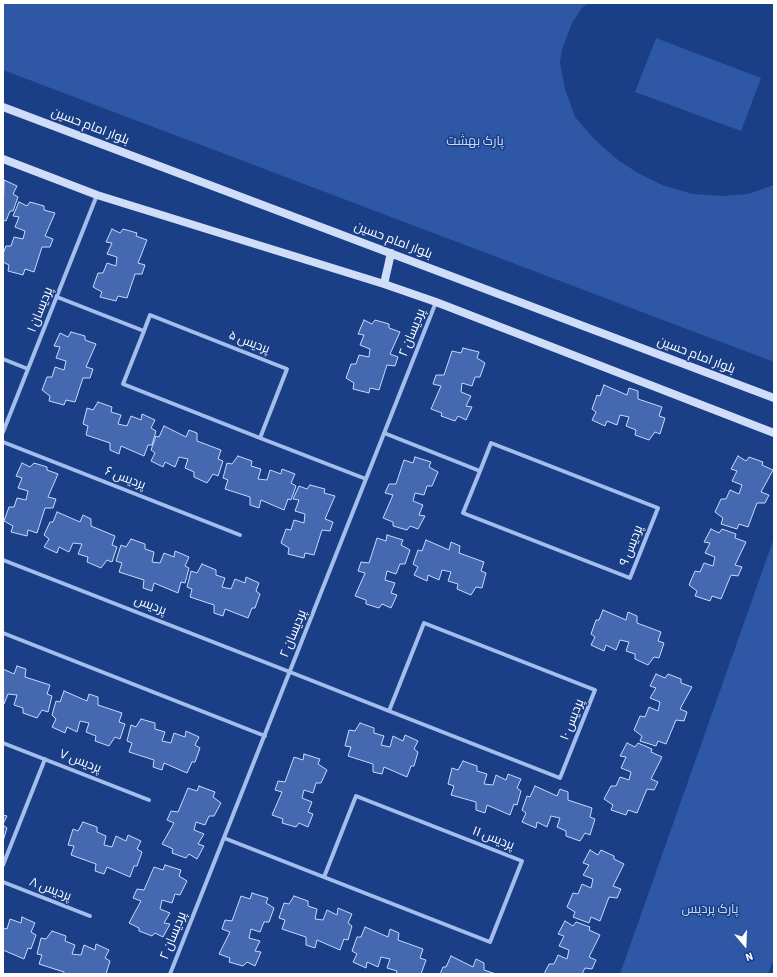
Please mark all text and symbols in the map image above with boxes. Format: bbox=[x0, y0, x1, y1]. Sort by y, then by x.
street label: بلوار امام حسین bbox=[49, 105, 131, 149]
park label: پارک بهشت bbox=[446, 134, 504, 150]
street label: بلوار امام حسین bbox=[352, 219, 434, 263]
street label: پردیسان ۱ bbox=[25, 285, 57, 335]
street label: پردیسان ۲ bbox=[396, 307, 430, 359]
street label: پردیس ۵ bbox=[226, 328, 272, 358]
street label: بلوار امام حسین bbox=[655, 334, 737, 378]
street label: پردیس ۶ bbox=[103, 464, 147, 494]
street label: پردیس ۹ bbox=[617, 523, 647, 569]
street label: پردیس bbox=[132, 593, 168, 619]
street label: پردیسان ۲ bbox=[277, 608, 311, 660]
street label: پردیس ۱۰ bbox=[558, 697, 588, 743]
street label: پردیس ۷ bbox=[57, 747, 103, 777]
street label: پردیس ۱۱ bbox=[470, 824, 516, 854]
street label: پردیس ۸ bbox=[27, 875, 73, 905]
park label: پارک پردیس bbox=[682, 902, 738, 918]
street label: پردیسان ۲ bbox=[157, 910, 191, 962]
north arrow bbox=[725, 925, 765, 965]
text: N bbox=[743, 949, 755, 965]

